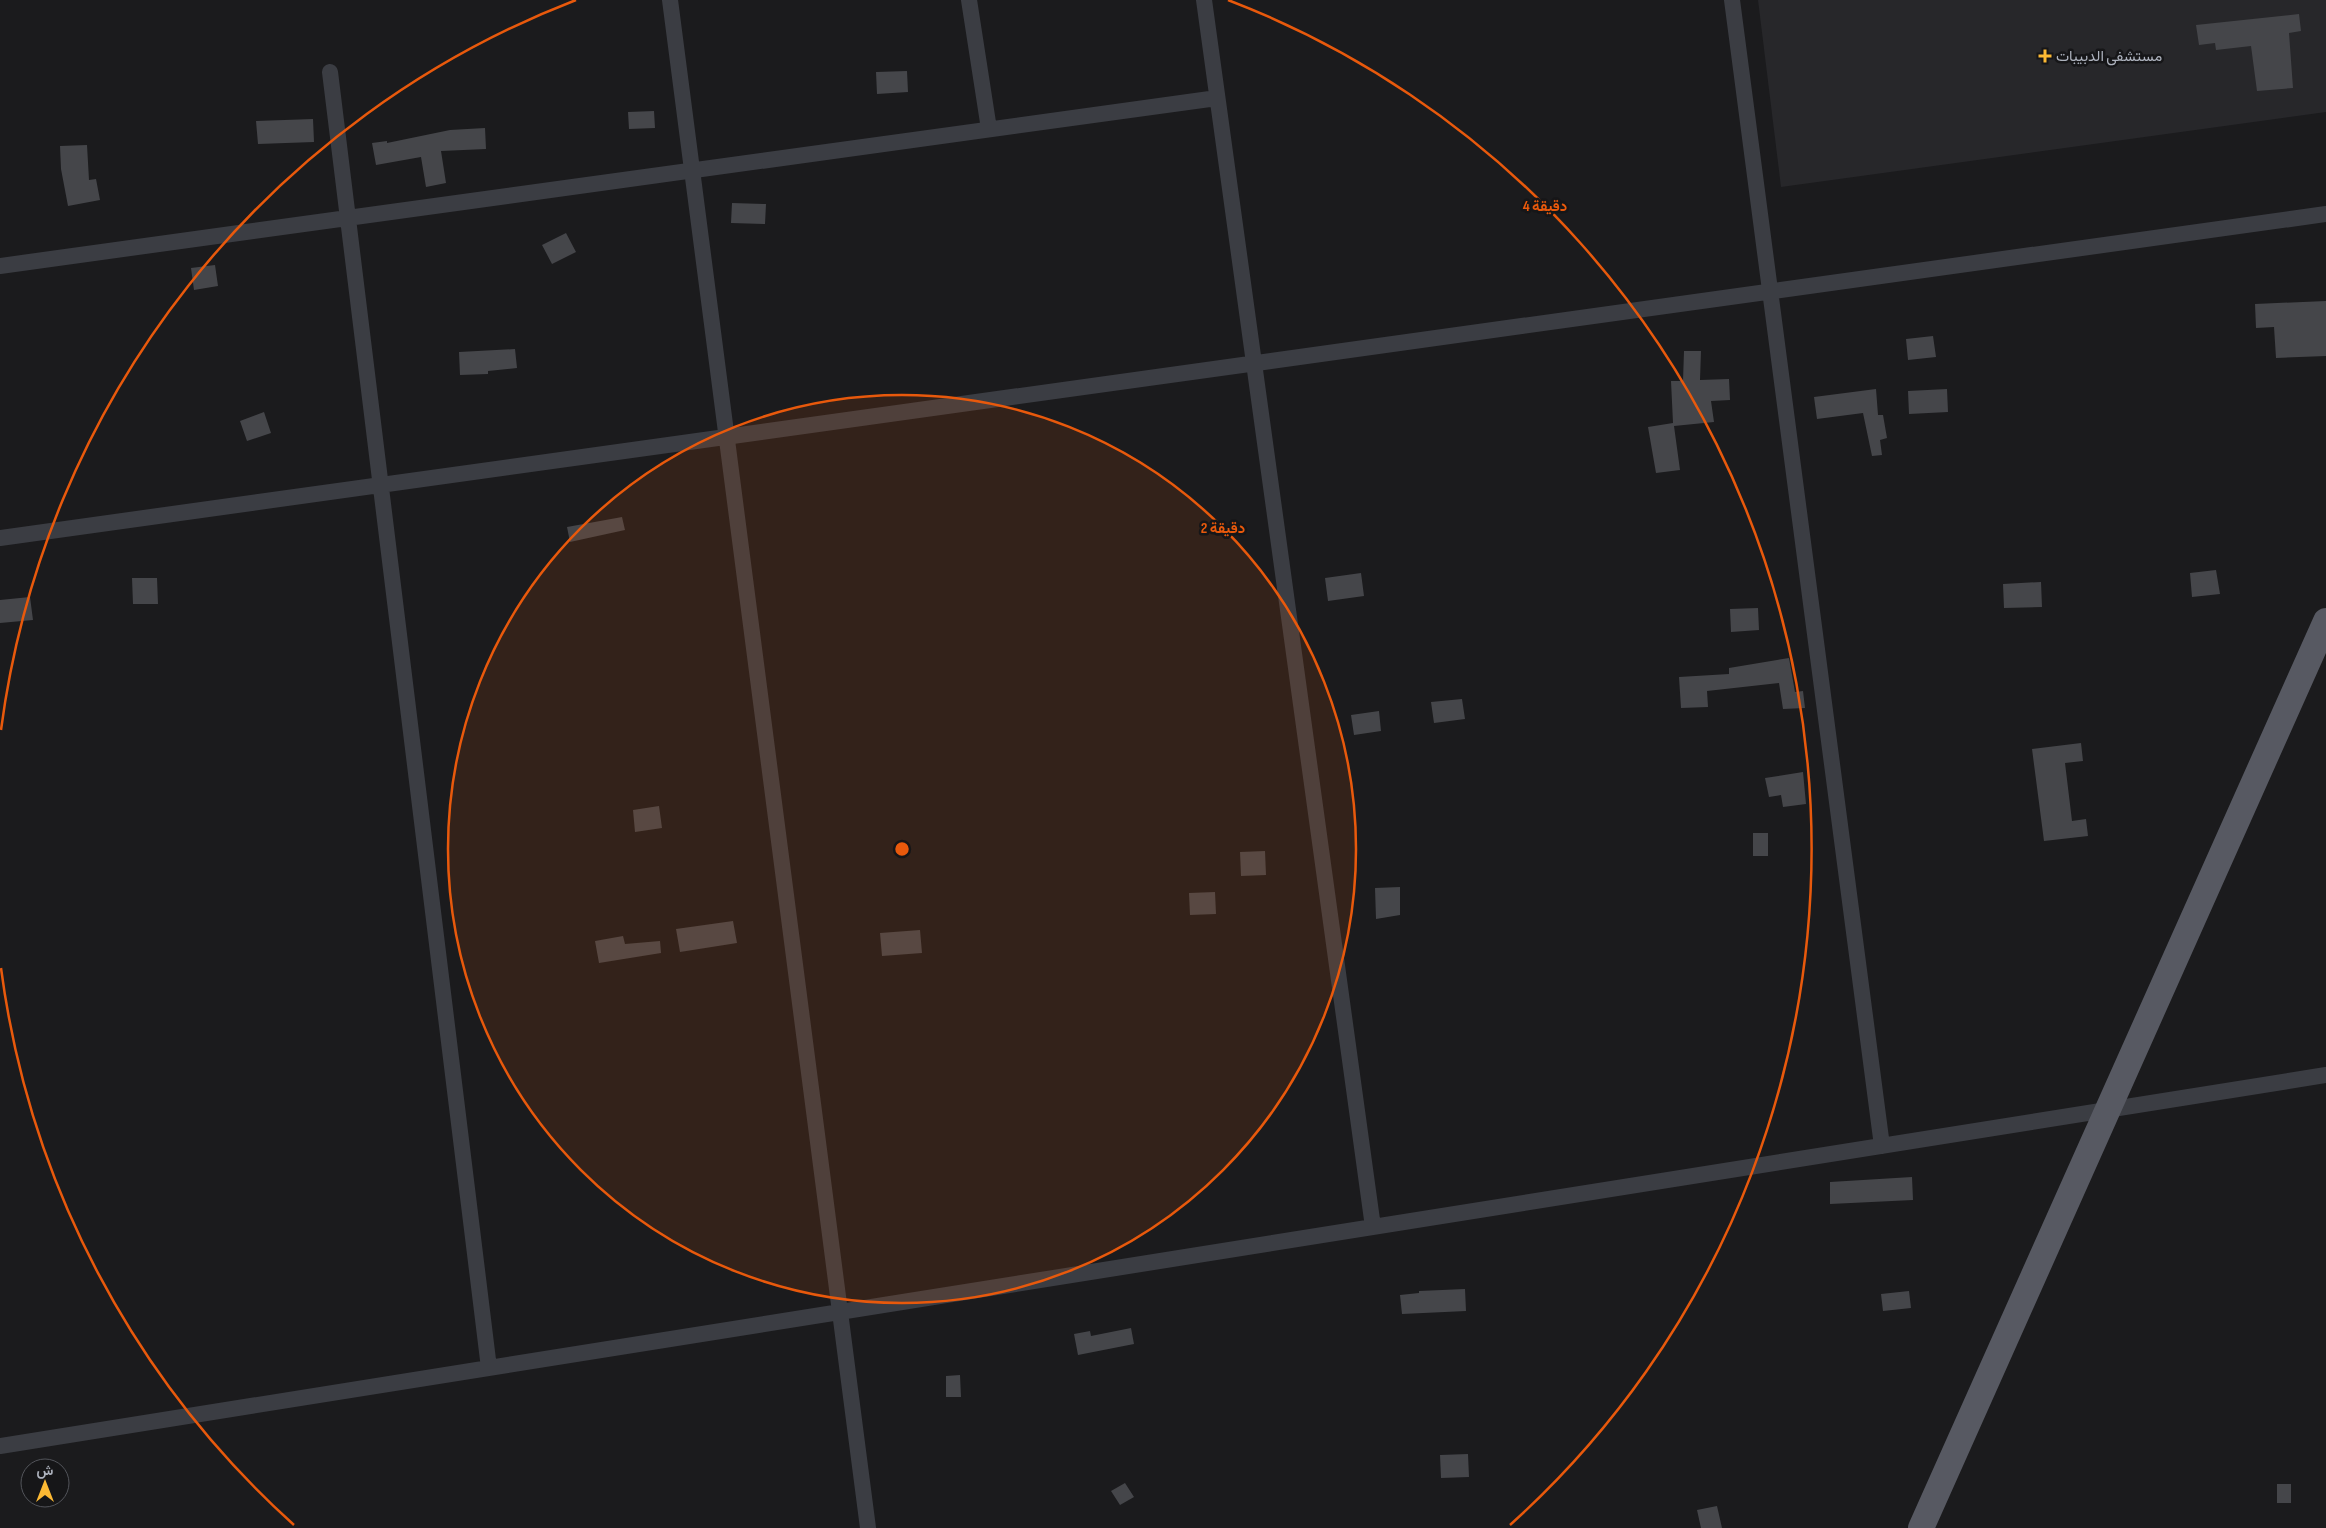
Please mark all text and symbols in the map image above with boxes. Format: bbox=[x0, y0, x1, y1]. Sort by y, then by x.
place label: مستشفى الدبيبات bbox=[2056, 47, 2162, 66]
marker: مستشفى الدبيبات bbox=[2038, 49, 2052, 63]
text: 4 دقيقة bbox=[1523, 197, 1567, 216]
text: 2 دقيقة bbox=[1201, 519, 1245, 538]
centre of rings bbox=[893, 840, 911, 858]
north arrow bbox=[20, 1458, 70, 1508]
text: ش bbox=[37, 1462, 54, 1479]

